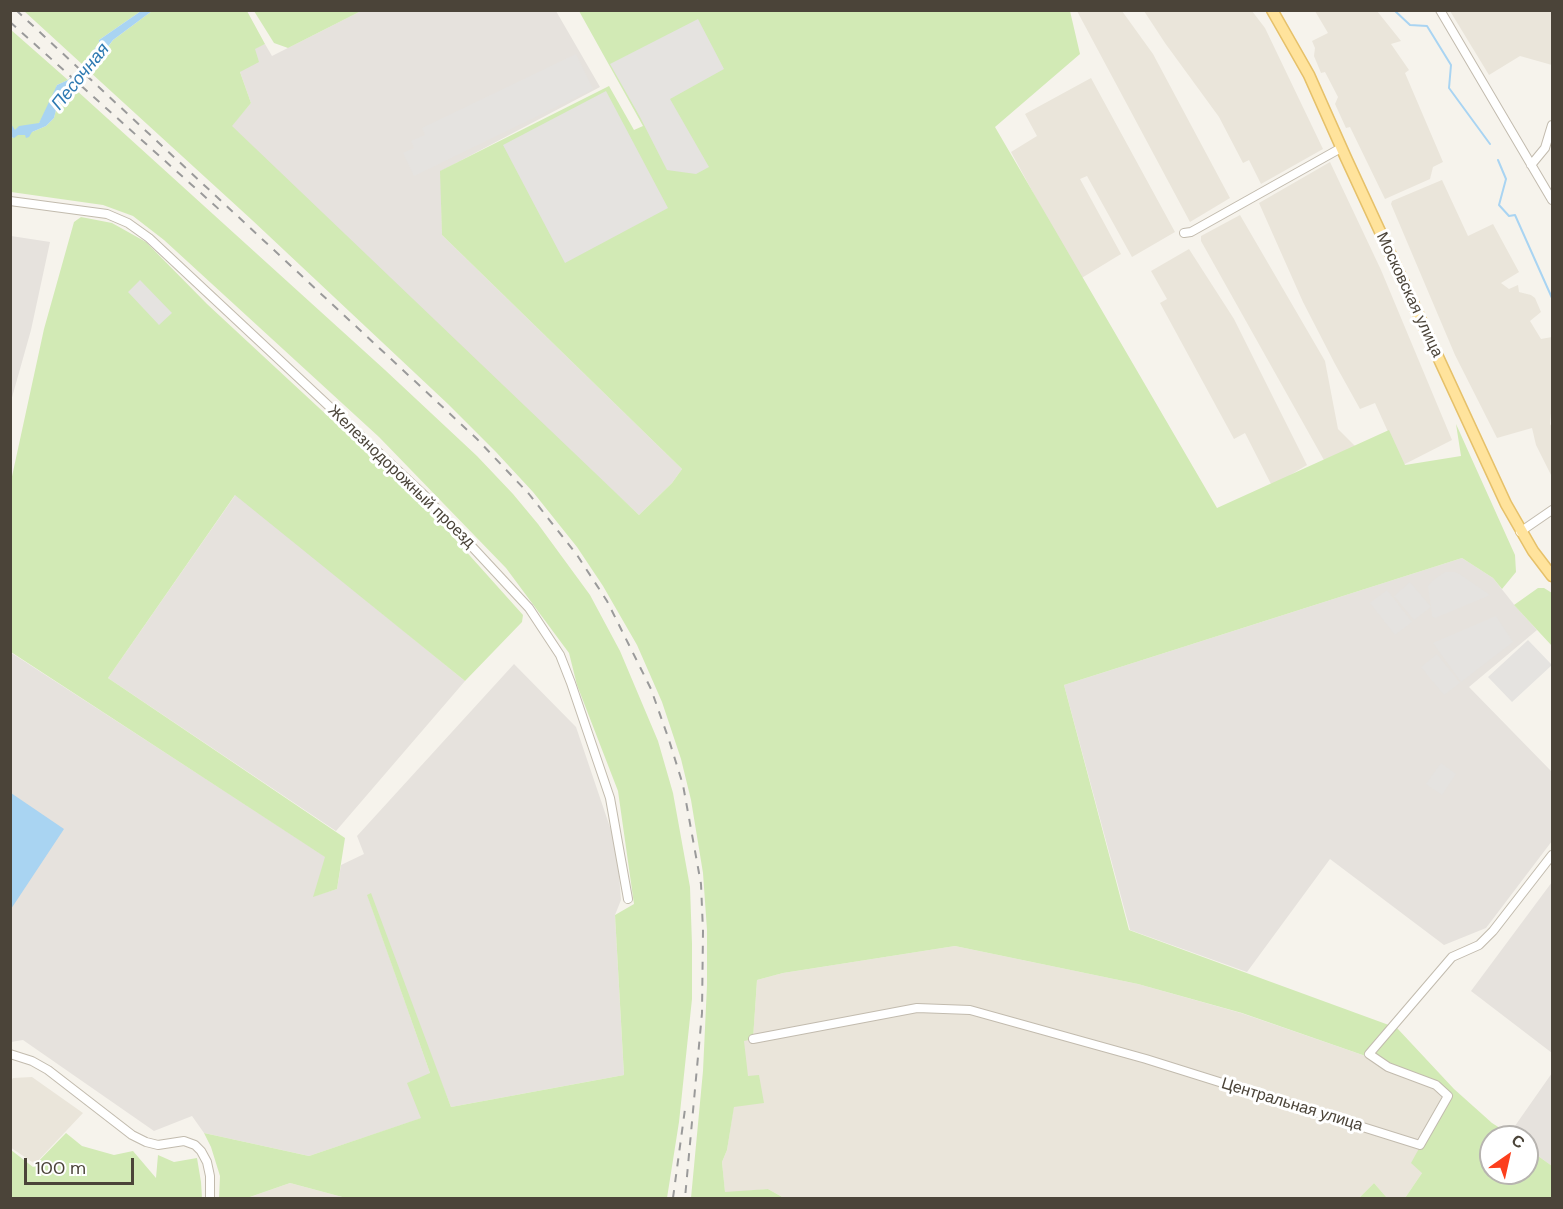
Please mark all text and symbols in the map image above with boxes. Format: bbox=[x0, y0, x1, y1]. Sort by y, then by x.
water label: Песочная bbox=[47, 39, 115, 115]
street label: Московская улица bbox=[1372, 229, 1446, 361]
street label: Железнодорожный проезд bbox=[323, 402, 479, 552]
street label: Центральная улица bbox=[1219, 1074, 1365, 1136]
north arrow bbox=[1479, 1125, 1539, 1185]
text: С bbox=[1508, 1129, 1529, 1153]
scale bar bbox=[27, 1146, 136, 1184]
text: 100 m bbox=[35, 1156, 86, 1180]

